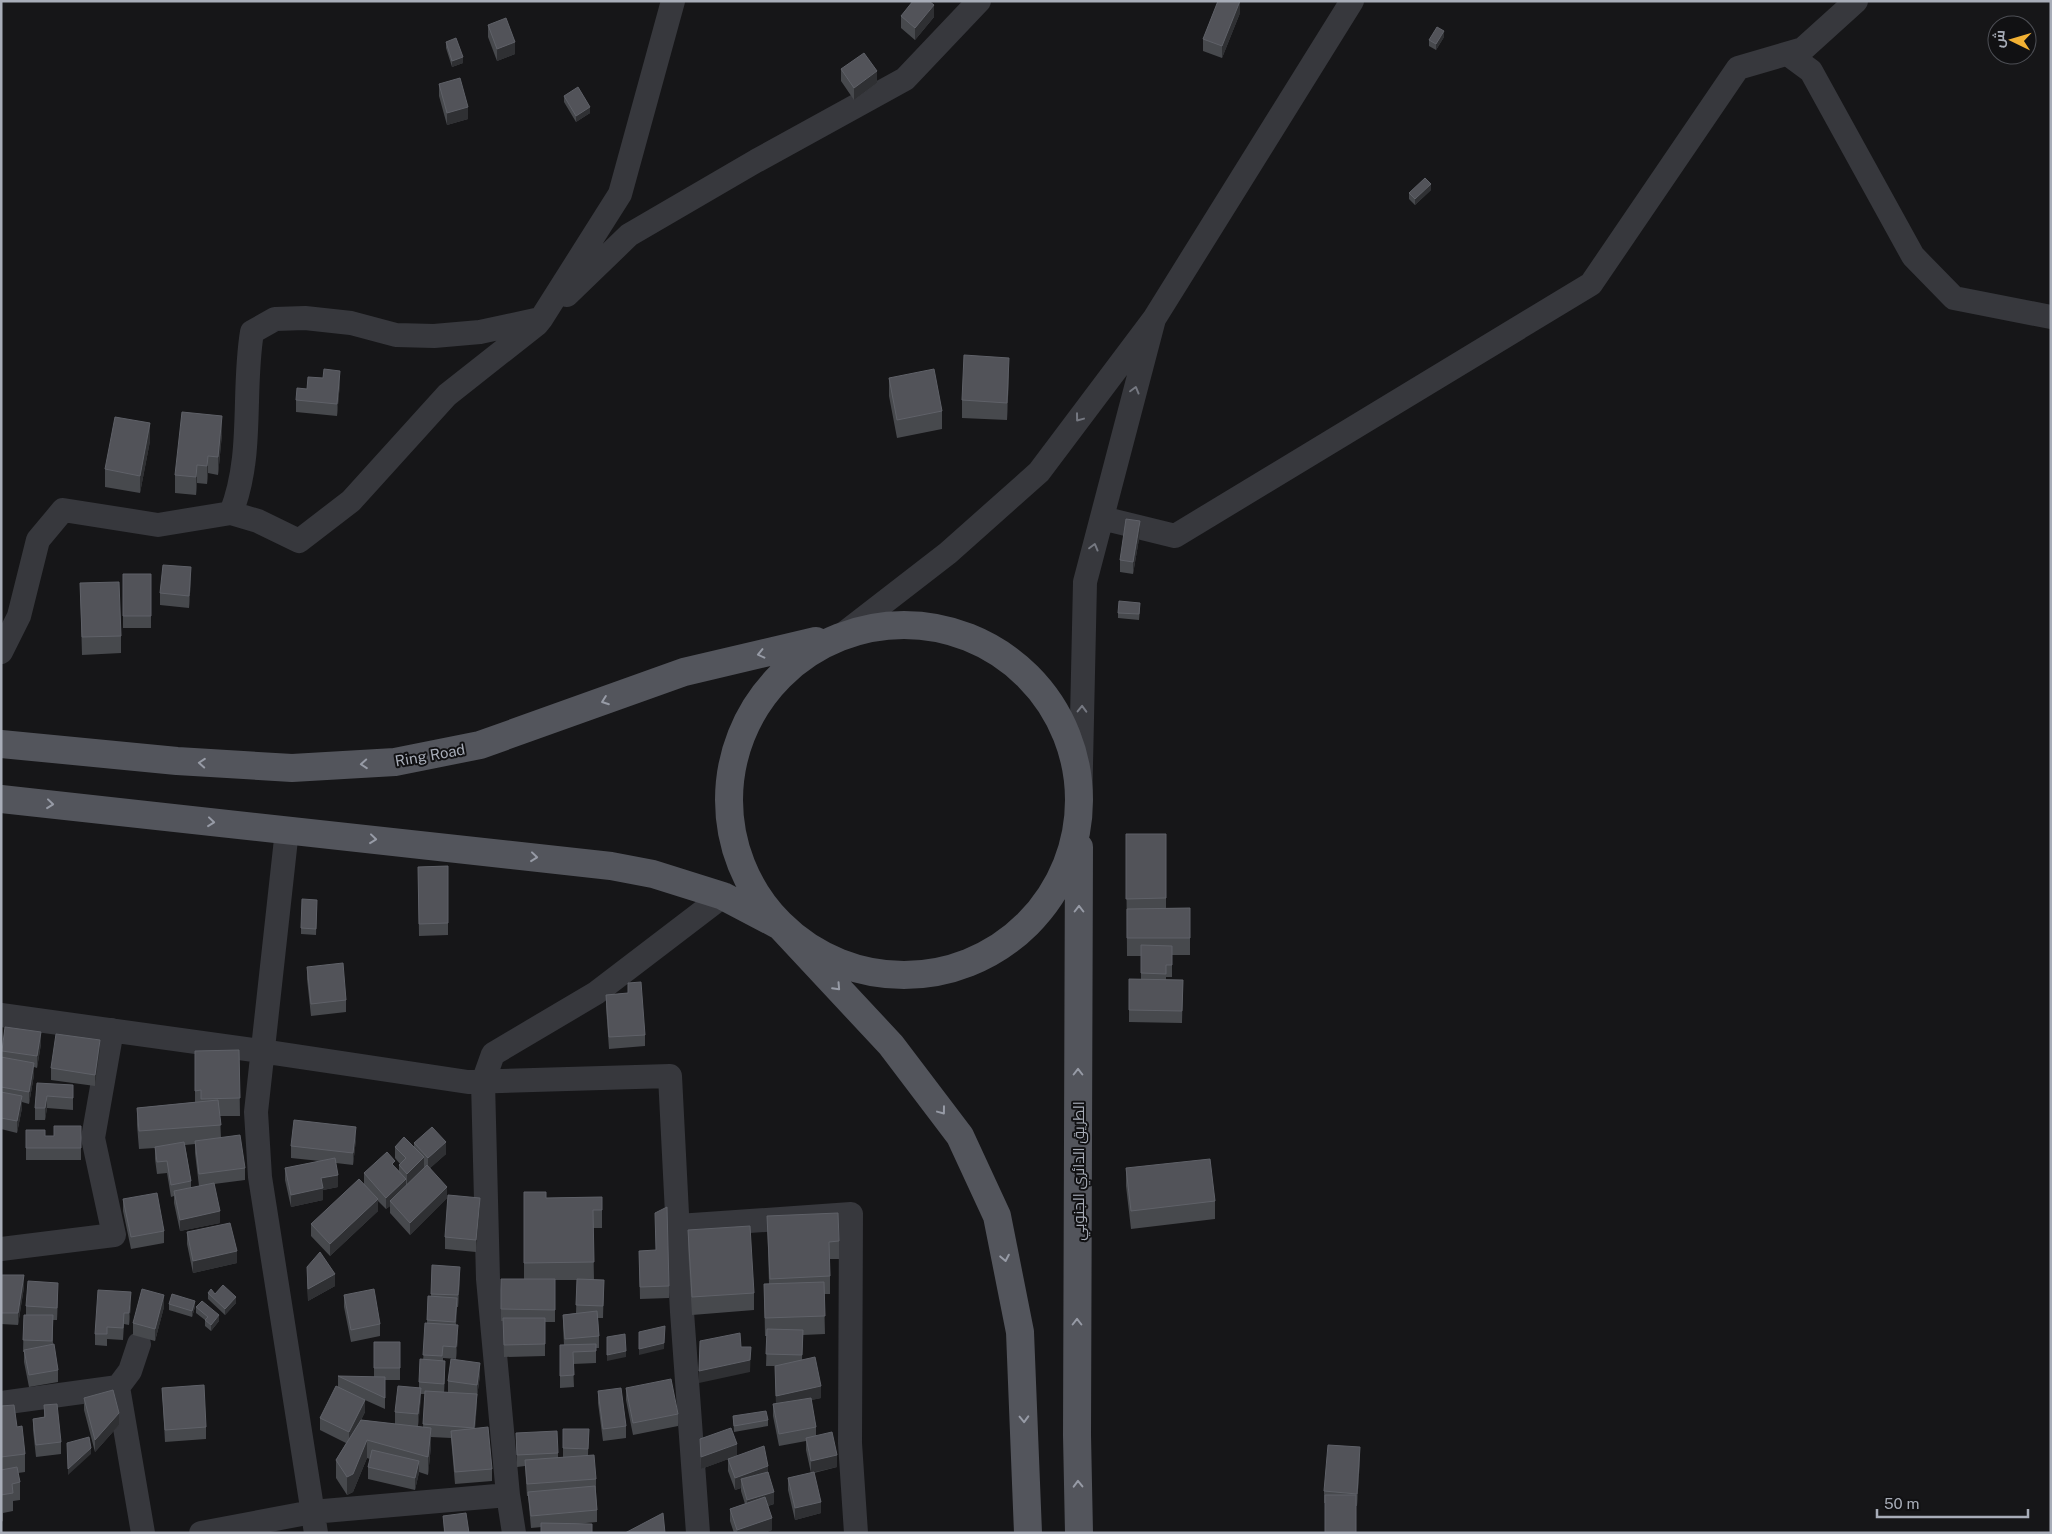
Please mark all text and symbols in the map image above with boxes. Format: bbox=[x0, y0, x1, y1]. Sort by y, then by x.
north arrow bbox=[1987, 15, 2037, 65]
text: ش bbox=[1990, 29, 2009, 49]
one-way arrow bbox=[1129, 386, 1140, 395]
one-way arrow bbox=[1077, 412, 1085, 421]
one-way arrow bbox=[1088, 543, 1099, 552]
one-way arrow bbox=[756, 648, 765, 659]
one-way arrow bbox=[601, 695, 610, 705]
one-way arrow bbox=[1077, 705, 1087, 712]
street label: Ring Road bbox=[394, 740, 466, 770]
one-way arrow bbox=[198, 757, 206, 768]
one-way arrow bbox=[360, 758, 368, 769]
one-way arrow bbox=[46, 798, 54, 809]
one-way arrow bbox=[208, 816, 216, 827]
one-way arrow bbox=[369, 833, 377, 844]
one-way arrow bbox=[531, 851, 539, 862]
one-way arrow bbox=[1074, 905, 1084, 912]
one-way arrow bbox=[831, 981, 840, 990]
one-way arrow bbox=[1073, 1067, 1083, 1075]
street label: الطريق الدائري الجنوبي bbox=[1070, 1101, 1091, 1241]
one-way arrow bbox=[936, 1105, 944, 1114]
one-way arrow bbox=[1000, 1254, 1010, 1263]
one-way arrow bbox=[1072, 1317, 1082, 1325]
one-way arrow bbox=[1019, 1416, 1029, 1424]
one-way arrow bbox=[1072, 1480, 1083, 1488]
scale bar bbox=[1877, 1486, 2028, 1518]
text: 50 m bbox=[1884, 1495, 1919, 1512]

